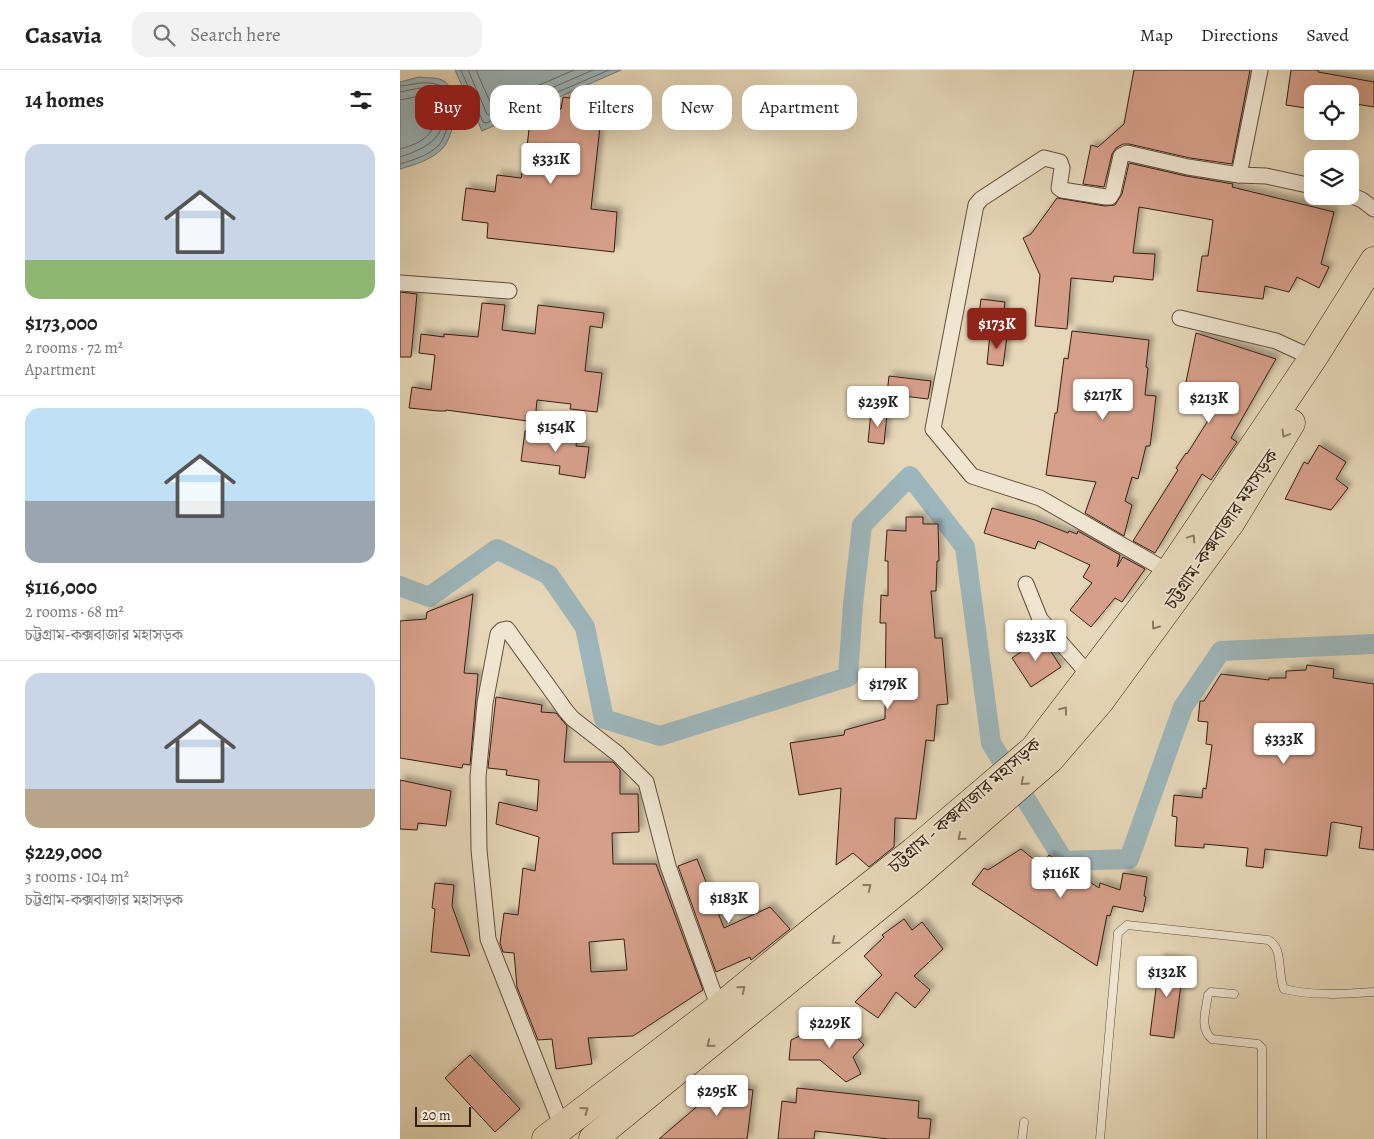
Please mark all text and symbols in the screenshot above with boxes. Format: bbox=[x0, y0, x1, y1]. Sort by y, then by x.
search box bbox=[132, 12, 482, 57]
text: Casavia bbox=[25, 19, 102, 51]
icon: search bbox=[150, 21, 178, 49]
text: Search here bbox=[190, 22, 281, 48]
text: Map bbox=[1140, 23, 1173, 47]
text: Directions bbox=[1201, 23, 1278, 47]
text: Saved bbox=[1306, 23, 1349, 47]
chip: Buy bbox=[415, 85, 480, 130]
chip: Rent bbox=[490, 85, 560, 130]
chip: Filters bbox=[570, 85, 652, 130]
chip: New bbox=[662, 85, 732, 130]
chip: Apartment bbox=[742, 85, 857, 130]
map controls bbox=[1304, 85, 1359, 205]
button: locate bbox=[1304, 85, 1359, 140]
text: 14 homes bbox=[25, 86, 104, 114]
icon: filters bbox=[347, 86, 375, 114]
pin: $331K bbox=[516, 142, 586, 185]
text: $331K bbox=[532, 148, 570, 170]
button: layers bbox=[1304, 150, 1359, 205]
icon: home bbox=[155, 177, 245, 267]
pin: $173K bbox=[962, 308, 1032, 350]
text: $173,000 bbox=[25, 309, 98, 337]
text: $173K bbox=[978, 313, 1016, 335]
text: 2 rooms · 72 m² bbox=[25, 337, 123, 359]
text: Apartment bbox=[25, 359, 96, 381]
pin: $217K bbox=[1068, 378, 1138, 421]
pin: $213K bbox=[1174, 382, 1244, 424]
text: $217K bbox=[1084, 384, 1122, 406]
pin: $239K bbox=[843, 386, 913, 428]
text: $213K bbox=[1190, 387, 1228, 409]
text: $239K bbox=[858, 391, 898, 413]
pin: $154K bbox=[521, 410, 591, 453]
text: $154K bbox=[537, 416, 575, 438]
one-way arrow bbox=[1281, 428, 1291, 437]
icon: home bbox=[155, 441, 245, 531]
street label: চট্টগ্রাম-কক্সবাজার মহাসড়ক bbox=[1158, 444, 1285, 615]
one-way arrow bbox=[1186, 535, 1195, 544]
text: $116,000 bbox=[25, 573, 97, 601]
text: 2 rooms · 68 m² bbox=[25, 601, 124, 623]
pin: $233K bbox=[1001, 620, 1071, 662]
one-way arrow bbox=[1152, 620, 1161, 630]
text: চট্টগ্রাম-কক্সবাজার মহাসড়ক bbox=[25, 624, 183, 646]
text: $233K bbox=[1016, 625, 1056, 647]
pin: $179K bbox=[853, 668, 923, 710]
text: $179K bbox=[869, 673, 907, 695]
icon: home bbox=[155, 706, 245, 796]
one-way arrow bbox=[1058, 707, 1067, 716]
pin: $333K bbox=[1249, 722, 1319, 765]
text: $333K bbox=[1265, 728, 1303, 750]
street label: চট্টগ্রাম - কক্সবাজার মহাসড়ক bbox=[882, 732, 1047, 880]
one-way arrow bbox=[1020, 776, 1029, 785]
one-way arrow bbox=[957, 832, 966, 841]
text: $229,000 bbox=[25, 838, 102, 866]
pin: $116K bbox=[1026, 856, 1096, 899]
text: $116K bbox=[1043, 862, 1079, 884]
text: 3 rooms · 104 m² bbox=[25, 866, 129, 888]
pin: $183K bbox=[694, 882, 764, 924]
one-way arrow bbox=[862, 885, 871, 893]
text: $183K bbox=[710, 887, 748, 909]
text: চট্টগ্রাম-কক্সবাজার মহাসড়ক bbox=[25, 889, 183, 911]
one-way arrow bbox=[832, 935, 841, 944]
pin: $132K bbox=[1132, 956, 1202, 998]
text: $132K bbox=[1148, 961, 1186, 983]
one-way arrow bbox=[736, 987, 745, 995]
pin: $229K bbox=[795, 1006, 865, 1049]
text: $229K bbox=[810, 1012, 850, 1034]
one-way arrow bbox=[706, 1038, 715, 1047]
pin: $295K bbox=[682, 1074, 752, 1117]
text: $295K bbox=[697, 1080, 737, 1102]
scale bar bbox=[415, 1104, 471, 1127]
text: 20 m bbox=[422, 1106, 451, 1125]
one-way arrow bbox=[579, 1107, 589, 1116]

